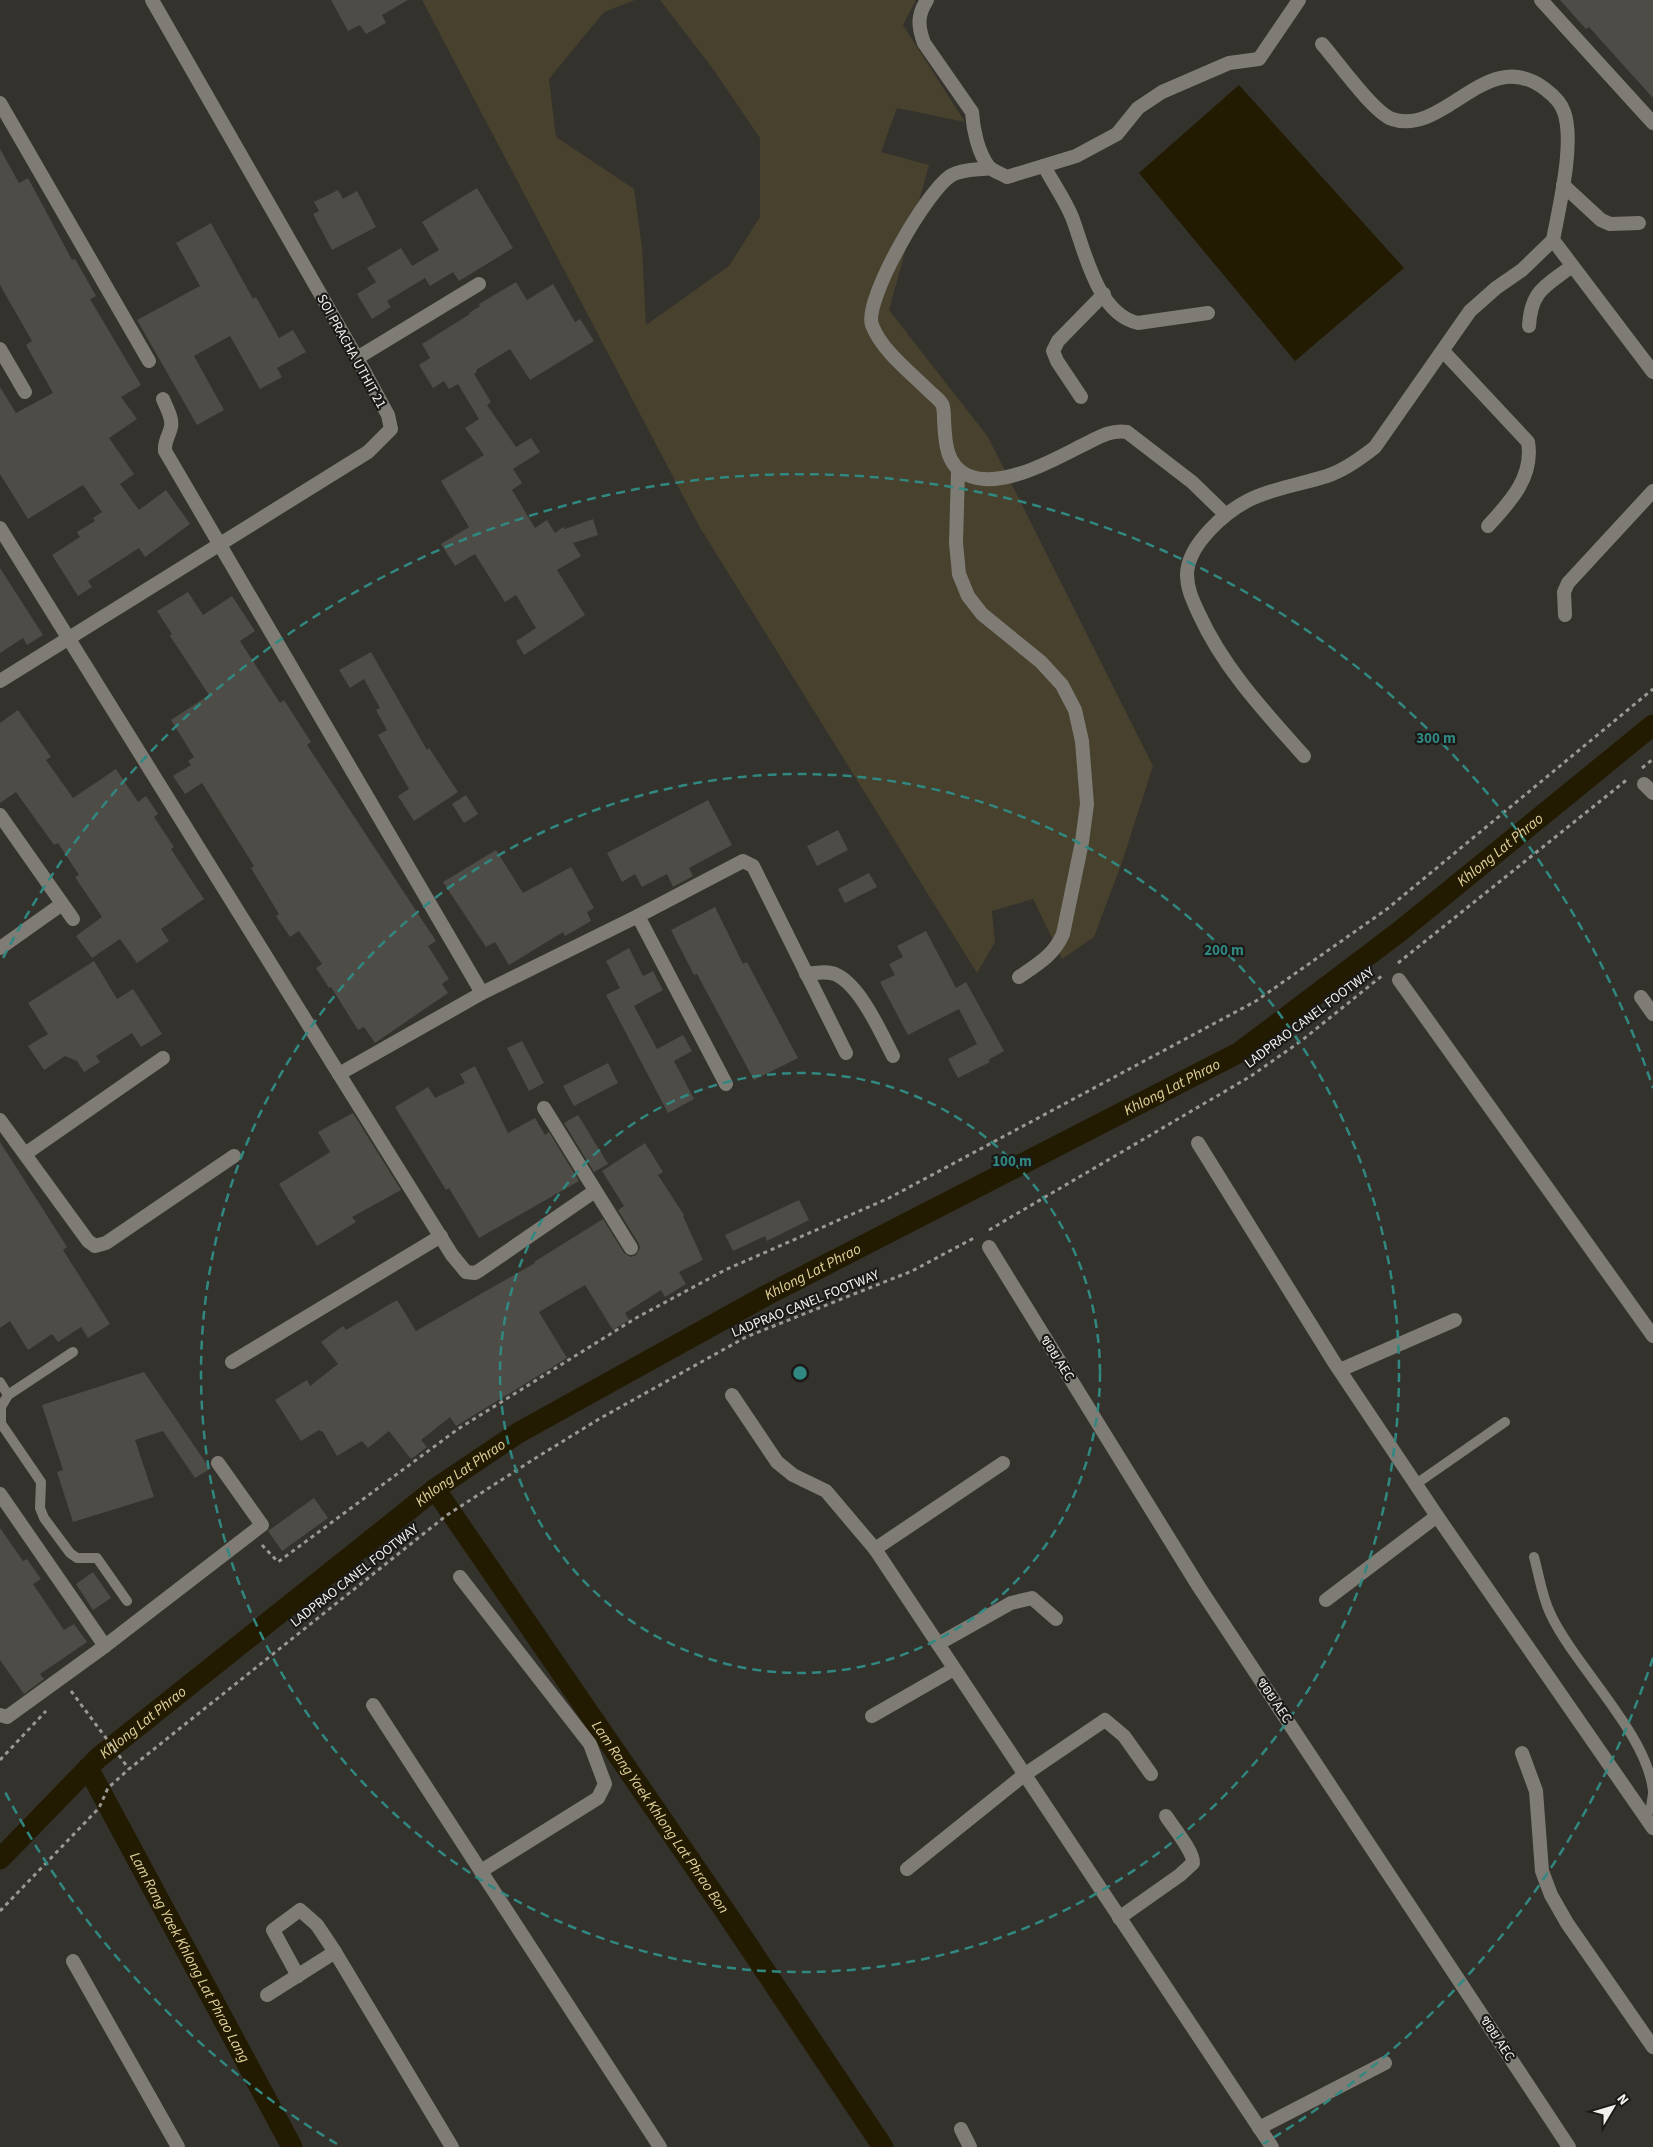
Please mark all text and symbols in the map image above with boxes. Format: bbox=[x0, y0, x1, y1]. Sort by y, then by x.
street label: SOI PRACHA UTHIT 21 bbox=[311, 291, 391, 412]
text: 300 m bbox=[1416, 728, 1456, 749]
water label: Khlong Lat Phrao bbox=[1453, 808, 1548, 892]
text: 200 m bbox=[1204, 940, 1244, 961]
street label: LADPRAO CANEL FOOTWAY bbox=[1241, 962, 1379, 1073]
water label: Khlong Lat Phrao bbox=[1120, 1054, 1224, 1121]
text: 100 m bbox=[992, 1151, 1032, 1172]
water label: Khlong Lat Phrao bbox=[761, 1238, 865, 1306]
street label: LADPRAO CANEL FOOTWAY bbox=[729, 1265, 883, 1343]
street label: ซอย AEC bbox=[1035, 1332, 1079, 1385]
centre of rings bbox=[791, 1364, 809, 1382]
water label: Khlong Lat Phrao bbox=[411, 1434, 510, 1512]
street label: LADPRAO CANEL FOOTWAY bbox=[286, 1519, 423, 1632]
street label: ซอย AEC bbox=[1252, 1674, 1297, 1727]
water label: Khlong Lat Phrao bbox=[95, 1681, 191, 1764]
water label: Lam Rang Yaek Khlong Lat Phrao Bon bbox=[586, 1717, 734, 1918]
water label: Lam Rang Yaek Khlong Lat Phrao Lang bbox=[124, 1848, 255, 2067]
street label: ซอย AEC bbox=[1475, 2012, 1519, 2065]
north arrow bbox=[1588, 2082, 1638, 2132]
text: N bbox=[1612, 2090, 1633, 2109]

